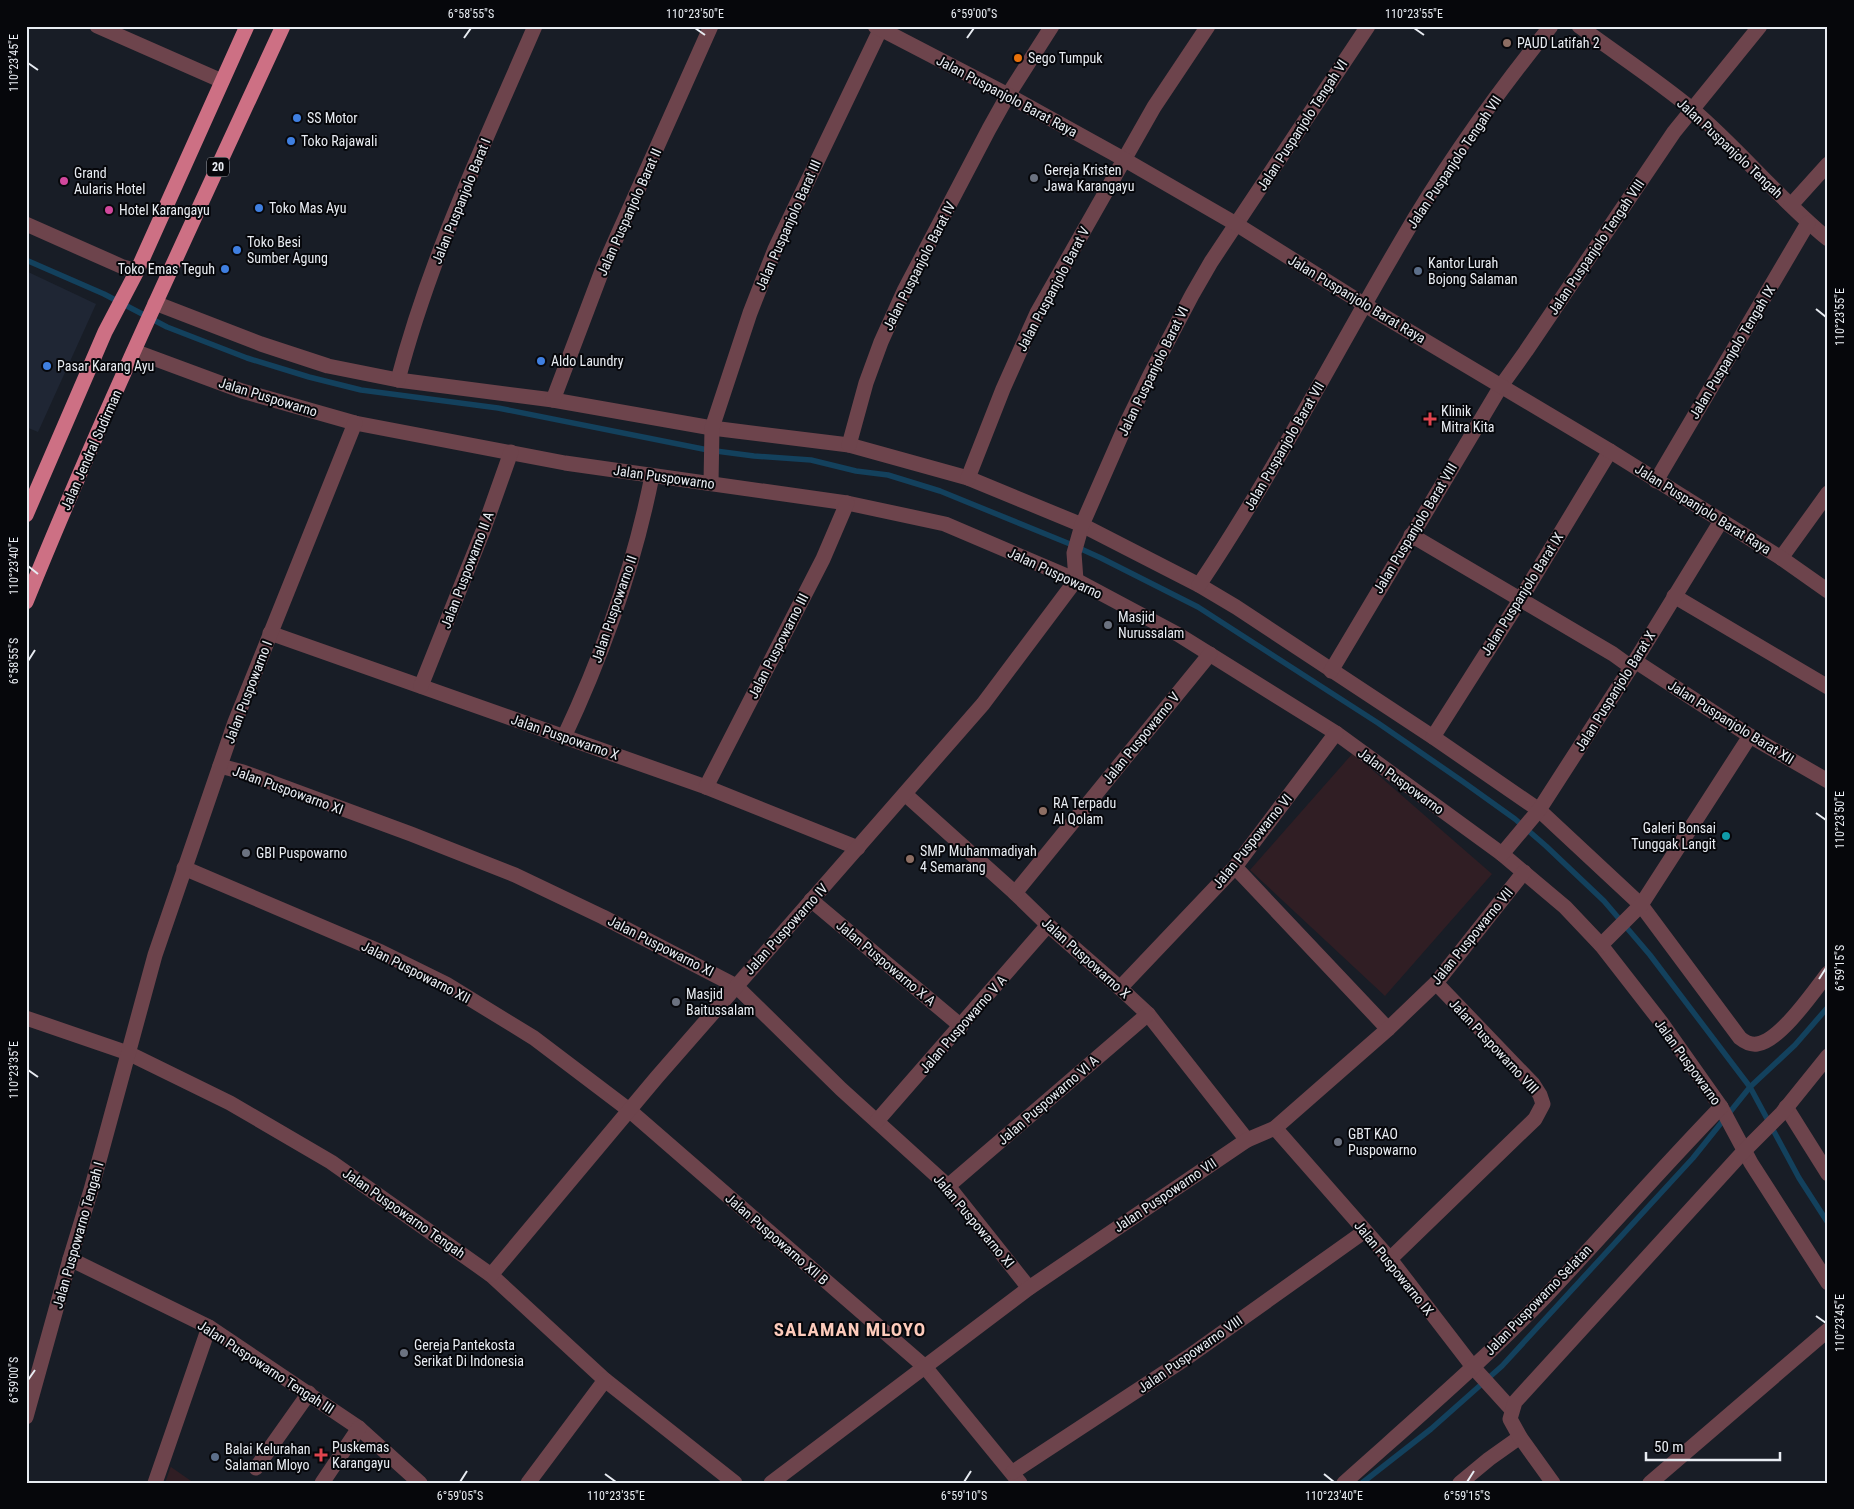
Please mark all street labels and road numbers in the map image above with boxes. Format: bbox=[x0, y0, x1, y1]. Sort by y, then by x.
street label: Jalan Puspanjolo Barat Raya bbox=[934, 52, 1080, 140]
street label: Jalan Puspanjolo Tengah VI bbox=[1254, 57, 1350, 193]
street label: Jalan Puspanjolo Tengah VII bbox=[1404, 93, 1504, 231]
street label: Jalan Puspanjolo Tengah bbox=[1674, 95, 1786, 201]
street label: Jalan Puspanjolo Barat I bbox=[428, 136, 494, 266]
street label: Jalan Puspanjolo Barat II bbox=[594, 146, 664, 278]
street label: Jalan Puspanjolo Barat III bbox=[752, 157, 824, 293]
road number: 20 bbox=[207, 158, 229, 176]
street label: Jalan Puspanjolo Tengah VIII bbox=[1545, 176, 1647, 318]
street label: Jalan Puspanjolo Barat IV bbox=[880, 199, 958, 333]
street label: Jalan Puspanjolo Barat V bbox=[1013, 224, 1093, 354]
street label: Jalan Puspanjolo Barat Raya bbox=[1286, 252, 1428, 346]
street label: Jalan Puspanjolo Tengah IX bbox=[1686, 282, 1778, 422]
street label: Jalan Puspanjolo Barat VI bbox=[1115, 304, 1191, 438]
street label: Jalan Puspowarno bbox=[217, 374, 319, 420]
street label: Jalan Puspanjolo Barat VII bbox=[1241, 379, 1327, 513]
street label: Jalan Jendral Sudirman bbox=[57, 387, 125, 513]
street label: Jalan Puspanjolo Barat VIII bbox=[1370, 460, 1460, 596]
street label: Jalan Puspanjolo Barat Raya bbox=[1632, 461, 1774, 557]
street label: Jalan Puspowarno bbox=[612, 462, 716, 492]
street label: Jalan Puspowarno II A bbox=[437, 509, 497, 631]
street label: Jalan Puspanjolo Barat IX bbox=[1478, 529, 1567, 658]
street label: Jalan Puspowarno bbox=[1005, 544, 1105, 602]
street label: Jalan Puspowarno II bbox=[588, 553, 640, 665]
street label: Jalan Puspowarno III bbox=[745, 591, 811, 701]
street label: Jalan Puspanjolo Barat X bbox=[1572, 628, 1659, 754]
street label: Jalan Puspowarno I bbox=[221, 638, 275, 746]
street label: Jalan Puspanjolo Barat XII bbox=[1665, 677, 1797, 767]
street label: Jalan Puspowarno V bbox=[1099, 689, 1183, 787]
street label: Jalan Puspowarno X bbox=[509, 711, 621, 763]
street label: Jalan Puspowarno bbox=[1355, 745, 1447, 817]
street label: Jalan Puspowarno XI bbox=[231, 763, 345, 817]
street label: Jalan Puspowarno VI bbox=[1209, 791, 1295, 891]
street label: Jalan Puspowarno IV bbox=[741, 880, 831, 978]
street label: Jalan Puspowarno VII bbox=[1428, 884, 1516, 988]
street label: Jalan Puspowarno XI bbox=[605, 912, 717, 980]
street label: Jalan Puspowarno X bbox=[1039, 914, 1134, 1002]
street label: Jalan Puspowarno X A bbox=[833, 917, 939, 1009]
street label: Jalan Puspowarno XII bbox=[359, 938, 473, 1006]
street label: Jalan Puspowarno V A bbox=[916, 972, 1010, 1076]
street label: Jalan Puspowarno VIII bbox=[1446, 995, 1542, 1097]
street label: Jalan Puspowarno bbox=[1652, 1016, 1724, 1108]
street label: Jalan Puspowarno VI A bbox=[994, 1052, 1102, 1148]
street label: Jalan Puspowarno VII bbox=[1111, 1155, 1219, 1235]
street label: Jalan Puspowarno Tengah I bbox=[49, 1160, 107, 1310]
street label: Jalan Puspowarno Tengah bbox=[340, 1165, 468, 1261]
street label: Jalan Puspowarno XI bbox=[930, 1171, 1018, 1271]
street label: Jalan Puspowarno XII B bbox=[722, 1190, 832, 1288]
street label: Jalan Puspowarno IX bbox=[1351, 1218, 1437, 1319]
street label: Jalan Puspowarno Selatan bbox=[1481, 1242, 1595, 1358]
street label: Jalan Puspowarno VIII bbox=[1135, 1312, 1245, 1396]
street label: Jalan Puspowarno Tengah III bbox=[195, 1317, 337, 1417]

